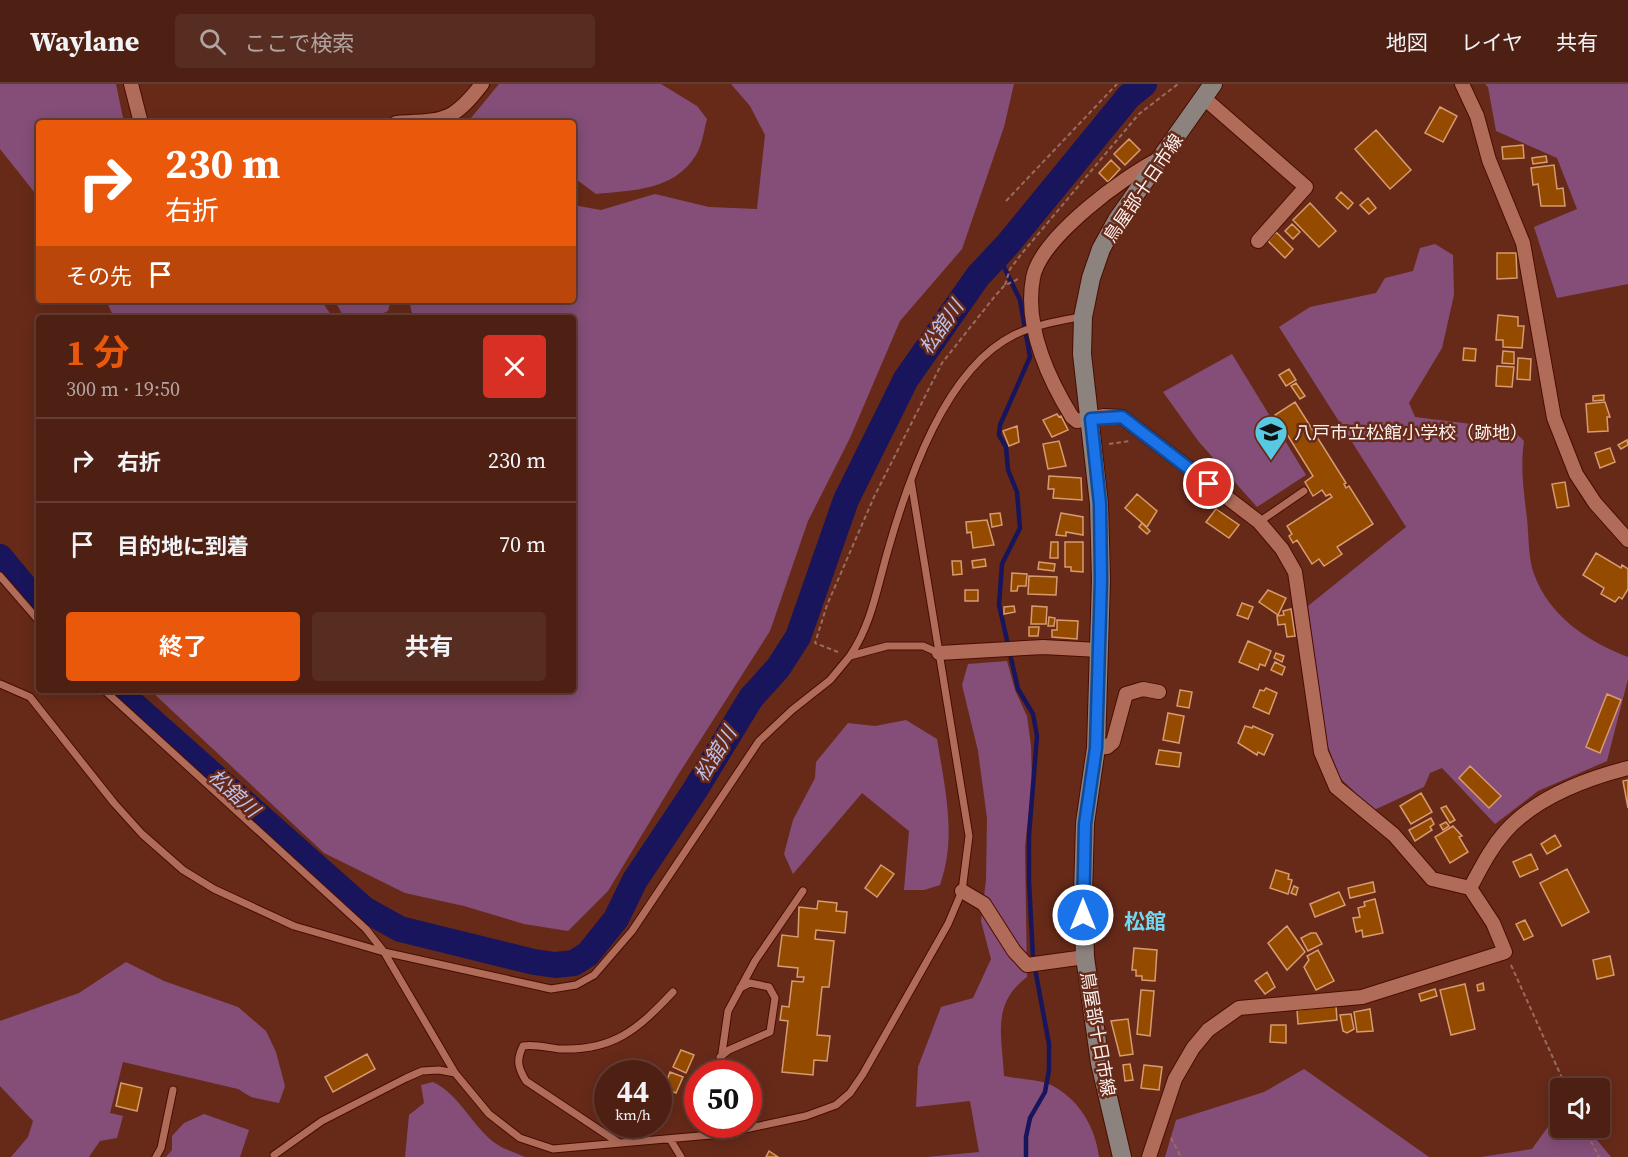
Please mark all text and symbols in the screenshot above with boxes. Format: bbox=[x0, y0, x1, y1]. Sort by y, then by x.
search box bbox=[175, 14, 595, 68]
text: Waylane bbox=[30, 22, 139, 60]
icon: search bbox=[196, 25, 229, 58]
text: ここで検索 bbox=[244, 28, 354, 58]
text: 地図 bbox=[1386, 28, 1428, 57]
text: レイヤ bbox=[1461, 28, 1523, 57]
text: 共有 bbox=[1556, 28, 1598, 57]
street label: 鳥屋部十日市線 bbox=[1097, 129, 1189, 247]
text: 230 m bbox=[165, 134, 280, 192]
icon: right bbox=[66, 144, 144, 222]
text: 右折 bbox=[165, 192, 219, 229]
icon: arrive bbox=[144, 258, 177, 291]
text: その先 bbox=[66, 261, 132, 291]
water label: 松舘川 bbox=[912, 293, 971, 360]
text: 1 分 bbox=[66, 328, 129, 377]
button: close bbox=[483, 335, 546, 398]
text: 300 m · 19:50 bbox=[66, 375, 180, 403]
school or university icon: 八戸市立松館小学校（跡地） bbox=[1253, 414, 1289, 461]
place label: 八戸市立松館小学校（跡地） bbox=[1294, 420, 1528, 445]
icon: right bbox=[66, 444, 99, 477]
text: 230 m bbox=[488, 445, 546, 475]
text: 右折 bbox=[117, 447, 161, 477]
pin bbox=[1183, 458, 1234, 509]
icon: arrive bbox=[1192, 467, 1225, 500]
icon: arrive bbox=[66, 528, 99, 561]
text: 70 m bbox=[499, 529, 546, 559]
text: 目的地に到着 bbox=[117, 531, 249, 561]
button: 終了 bbox=[66, 612, 300, 681]
button: 共有 bbox=[312, 612, 546, 681]
water label: 松舘川 bbox=[687, 719, 744, 787]
water label: 松舘川 bbox=[202, 763, 267, 825]
position arrow bbox=[1051, 883, 1115, 947]
district label: 松館 bbox=[1124, 907, 1166, 936]
street label: 鳥屋部十日市線 bbox=[1075, 970, 1121, 1098]
speed limit sign: 50 bbox=[684, 1060, 762, 1138]
text: 44 bbox=[617, 1071, 649, 1112]
map controls bbox=[1550, 1078, 1610, 1138]
button: sound bbox=[1550, 1078, 1610, 1138]
text: km/h bbox=[615, 1104, 651, 1125]

